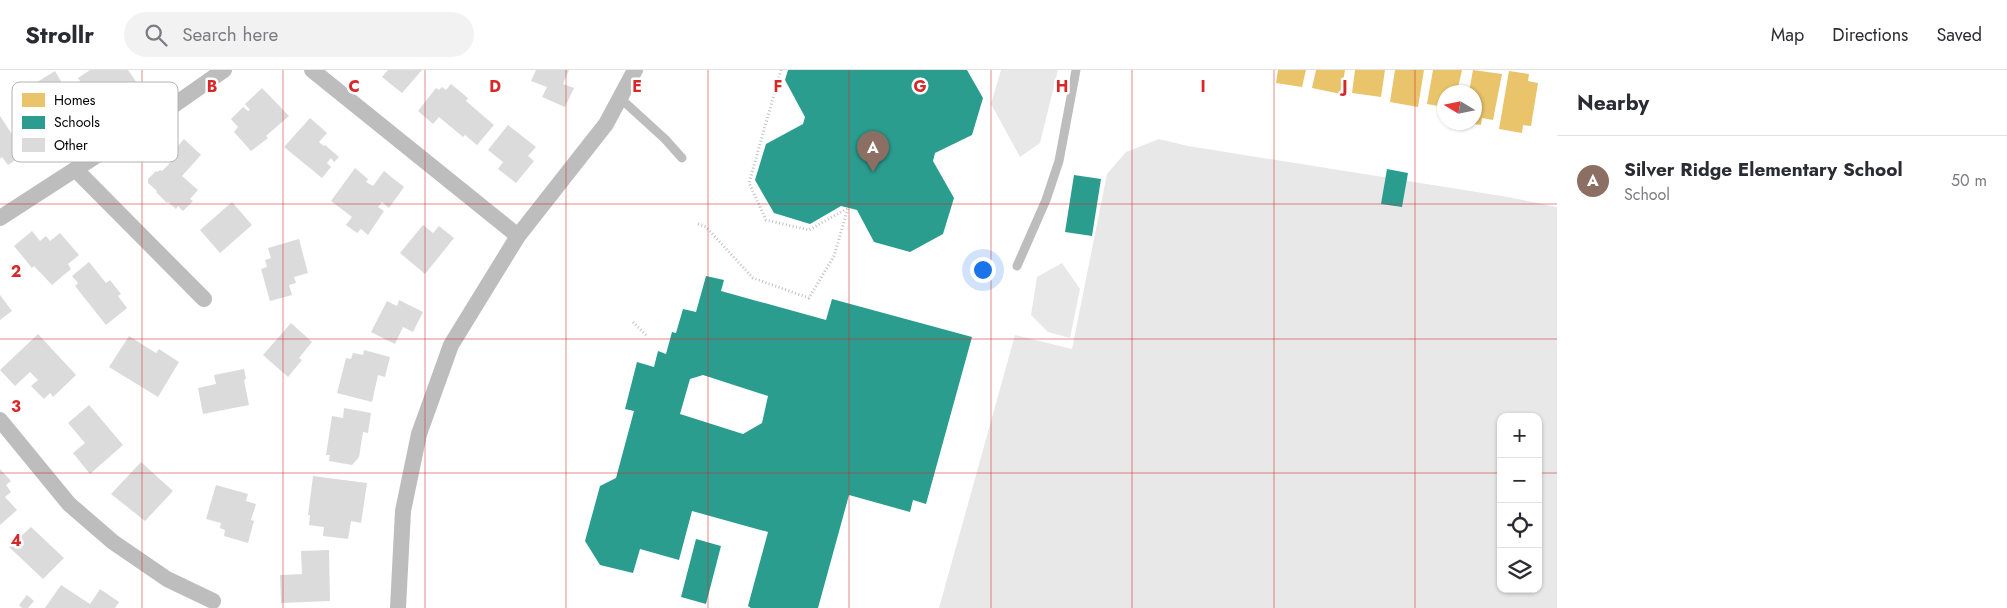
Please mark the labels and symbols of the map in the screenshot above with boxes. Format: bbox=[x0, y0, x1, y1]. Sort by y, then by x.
text: B bbox=[207, 75, 217, 98]
text: C bbox=[348, 75, 360, 98]
text: D bbox=[489, 75, 501, 98]
text: E bbox=[632, 75, 642, 98]
text: F bbox=[774, 75, 782, 98]
text: G bbox=[913, 75, 927, 98]
text: H bbox=[1056, 75, 1068, 98]
text: I bbox=[1200, 75, 1206, 98]
text: J bbox=[1339, 75, 1348, 98]
legend bbox=[12, 82, 178, 162]
north arrow bbox=[1437, 85, 1482, 130]
text: Homes bbox=[54, 90, 96, 110]
text: Schools bbox=[54, 112, 100, 132]
pin: A bbox=[857, 131, 889, 172]
text: Other bbox=[54, 135, 88, 155]
your location bbox=[970, 257, 996, 283]
text: 2 bbox=[11, 260, 21, 283]
text: 3 bbox=[11, 395, 21, 418]
text: 4 bbox=[10, 529, 22, 552]

